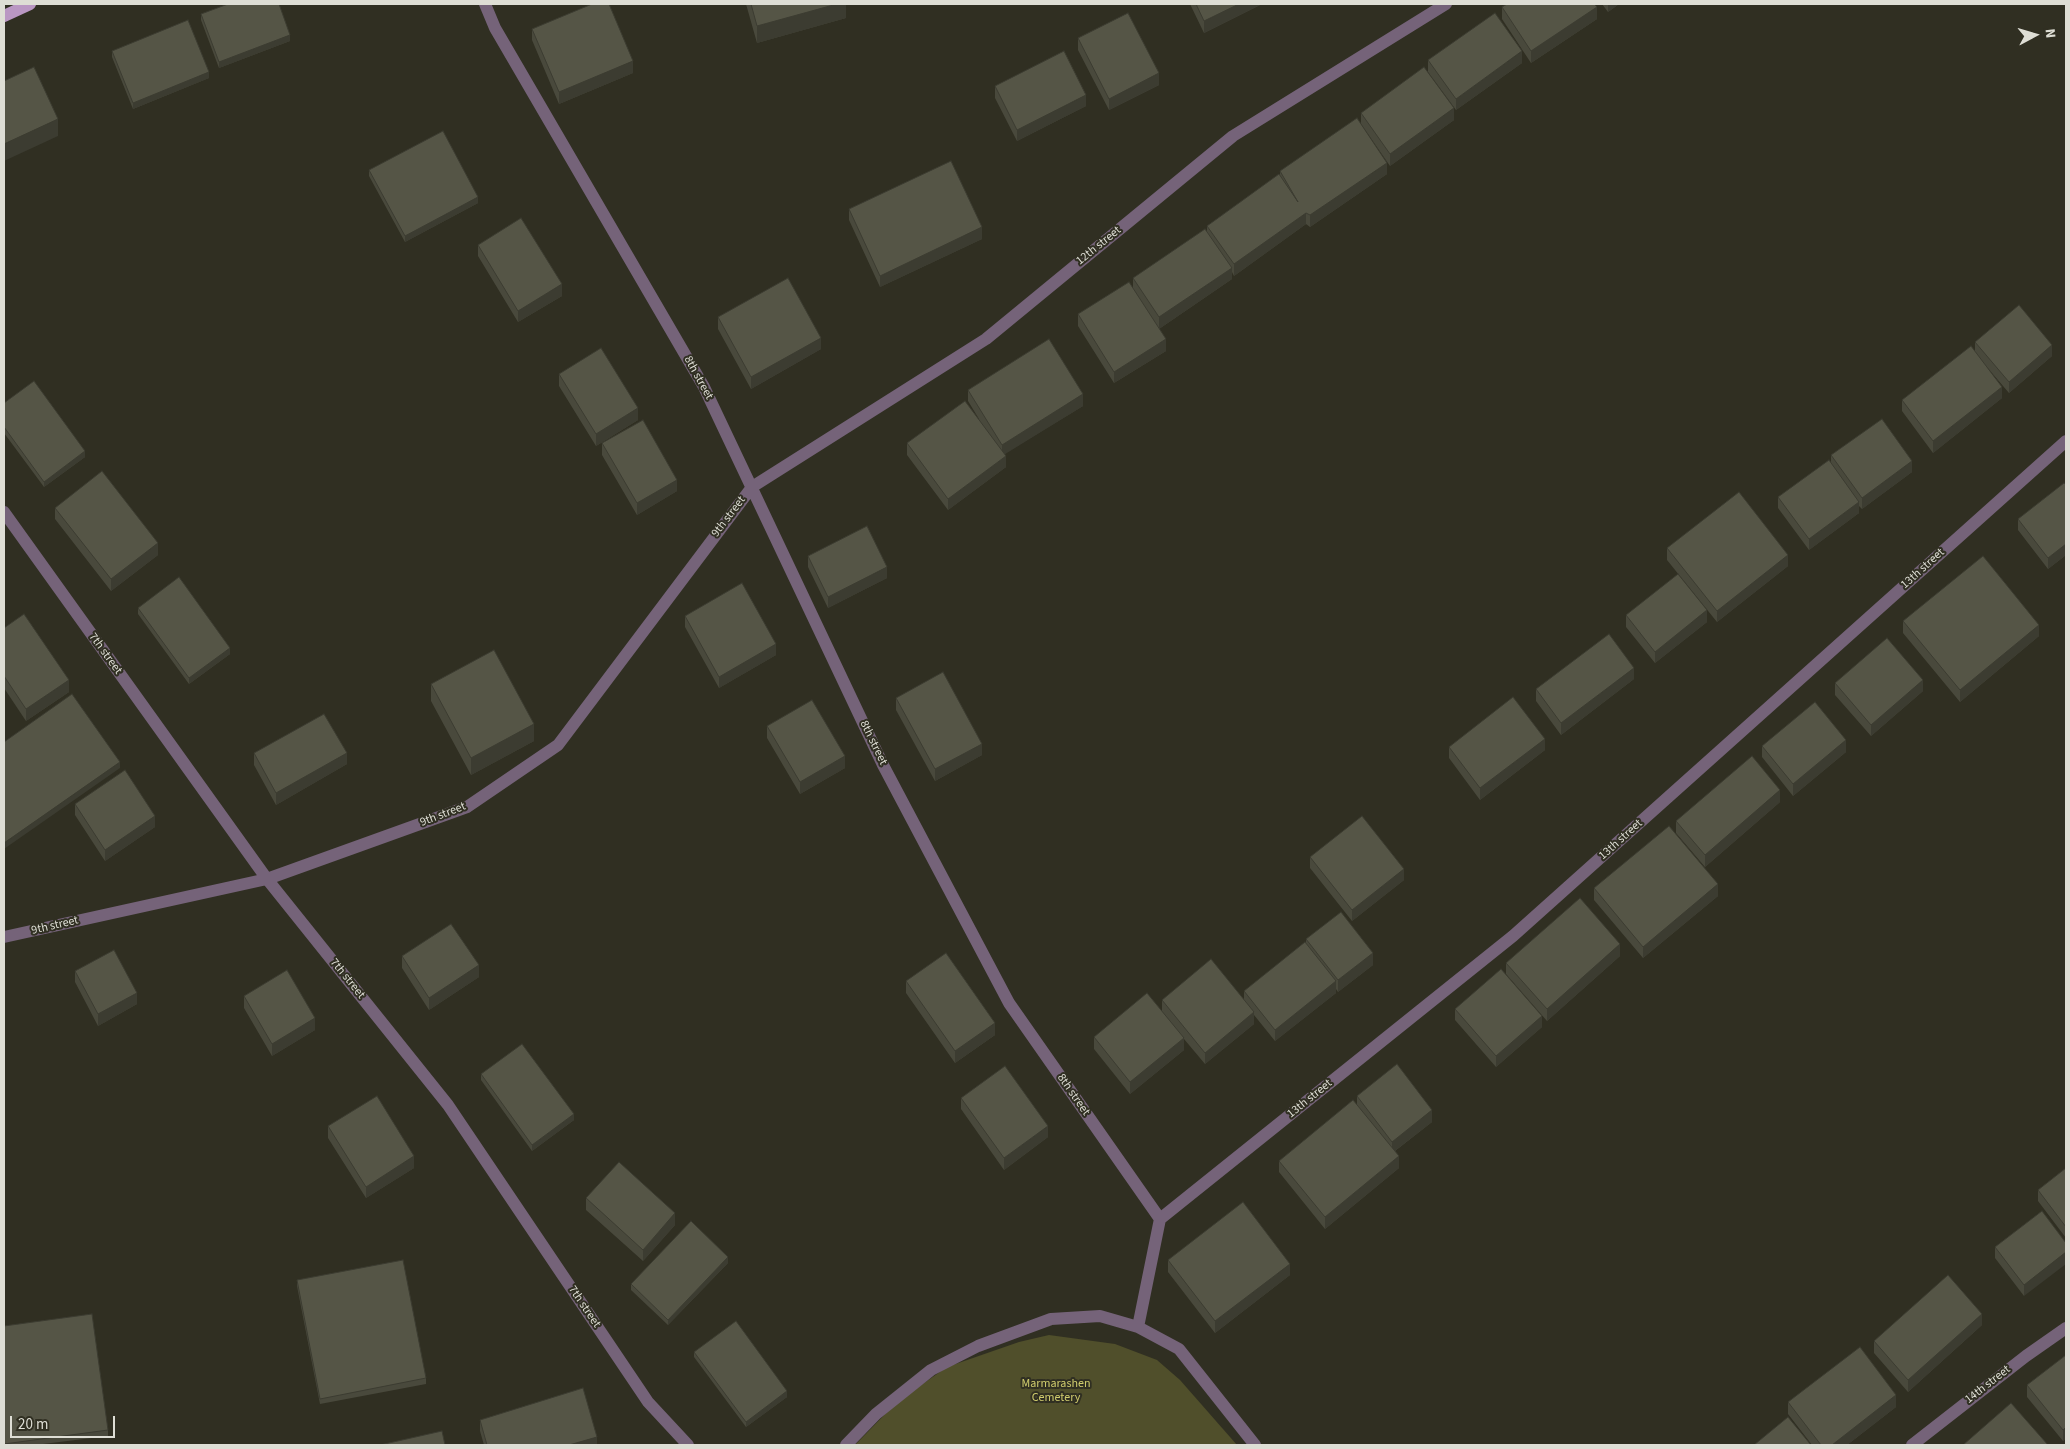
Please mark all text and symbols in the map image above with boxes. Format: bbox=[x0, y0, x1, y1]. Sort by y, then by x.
north arrow bbox=[2010, 10, 2060, 60]
text: N bbox=[2039, 28, 2060, 39]
street label: 12th street bbox=[1074, 224, 1124, 268]
street label: 8th street bbox=[680, 354, 716, 402]
street label: 9th street bbox=[709, 494, 749, 540]
street label: 13th street bbox=[1898, 546, 1948, 592]
street label: 7th street bbox=[85, 630, 125, 678]
street label: 8th street bbox=[856, 718, 890, 768]
street label: 9th street bbox=[418, 800, 468, 830]
street label: 13th street bbox=[1596, 817, 1646, 863]
street label: 9th street bbox=[30, 914, 80, 938]
street label: 7th street bbox=[326, 956, 368, 1002]
street label: 8th street bbox=[1053, 1071, 1093, 1119]
street label: 13th street bbox=[1285, 1077, 1335, 1121]
street label: 7th street bbox=[565, 1283, 603, 1331]
street label: 14th street bbox=[1962, 1363, 2014, 1407]
park label: Marmarashen Cemetery bbox=[1022, 1377, 1090, 1405]
scale bar bbox=[12, 1406, 118, 1438]
text: 20 m bbox=[18, 1414, 48, 1435]

